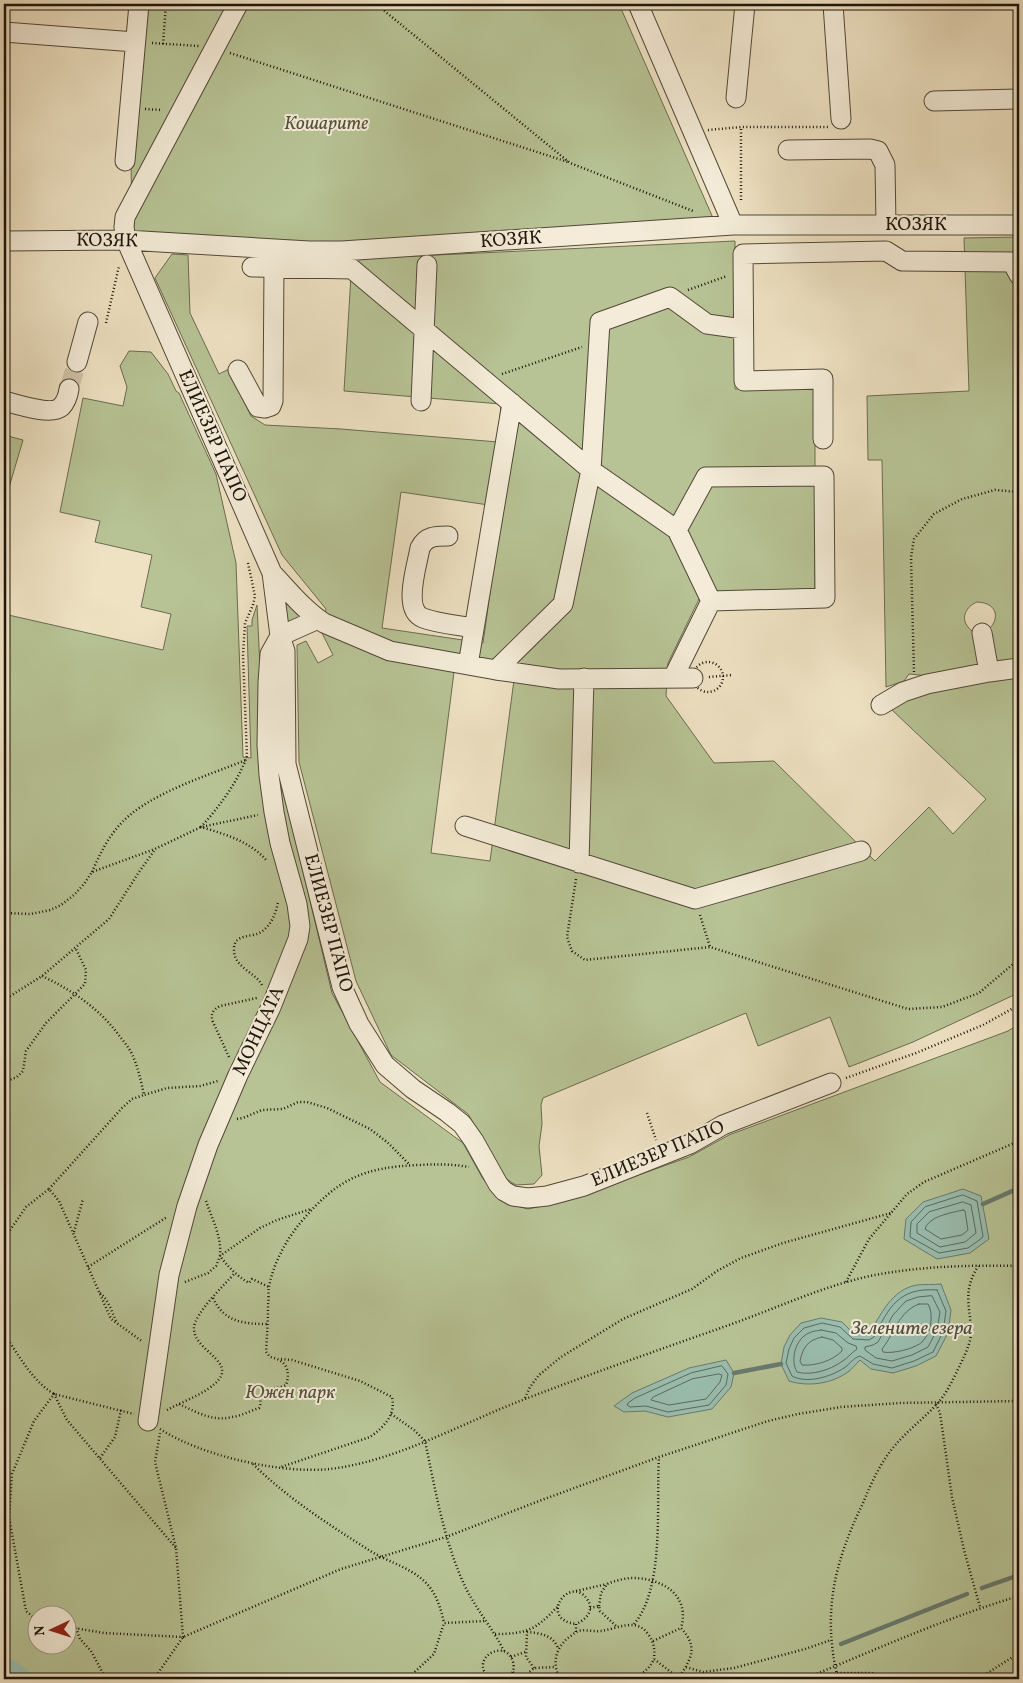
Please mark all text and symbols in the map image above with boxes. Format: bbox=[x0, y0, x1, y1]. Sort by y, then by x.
park label: Кошарите bbox=[284, 111, 368, 137]
street label: КОЗЯК bbox=[885, 212, 947, 238]
street label: КОЗЯК bbox=[479, 225, 543, 255]
street label: КОЗЯК bbox=[76, 227, 138, 255]
street label: ЕЛИЕЗЕР ПАПО bbox=[171, 366, 253, 506]
street label: ЕЛИЕЗЕР ПАПО bbox=[297, 851, 359, 995]
street label: МОНЦАТА bbox=[227, 982, 291, 1080]
street label: ЕЛИЕЗЕР ПАПО bbox=[587, 1114, 729, 1194]
water label: Зелените езера bbox=[850, 1315, 973, 1343]
park label: Южен парк bbox=[245, 1380, 336, 1406]
north arrow bbox=[28, 1606, 78, 1656]
text: N bbox=[31, 1625, 50, 1637]

